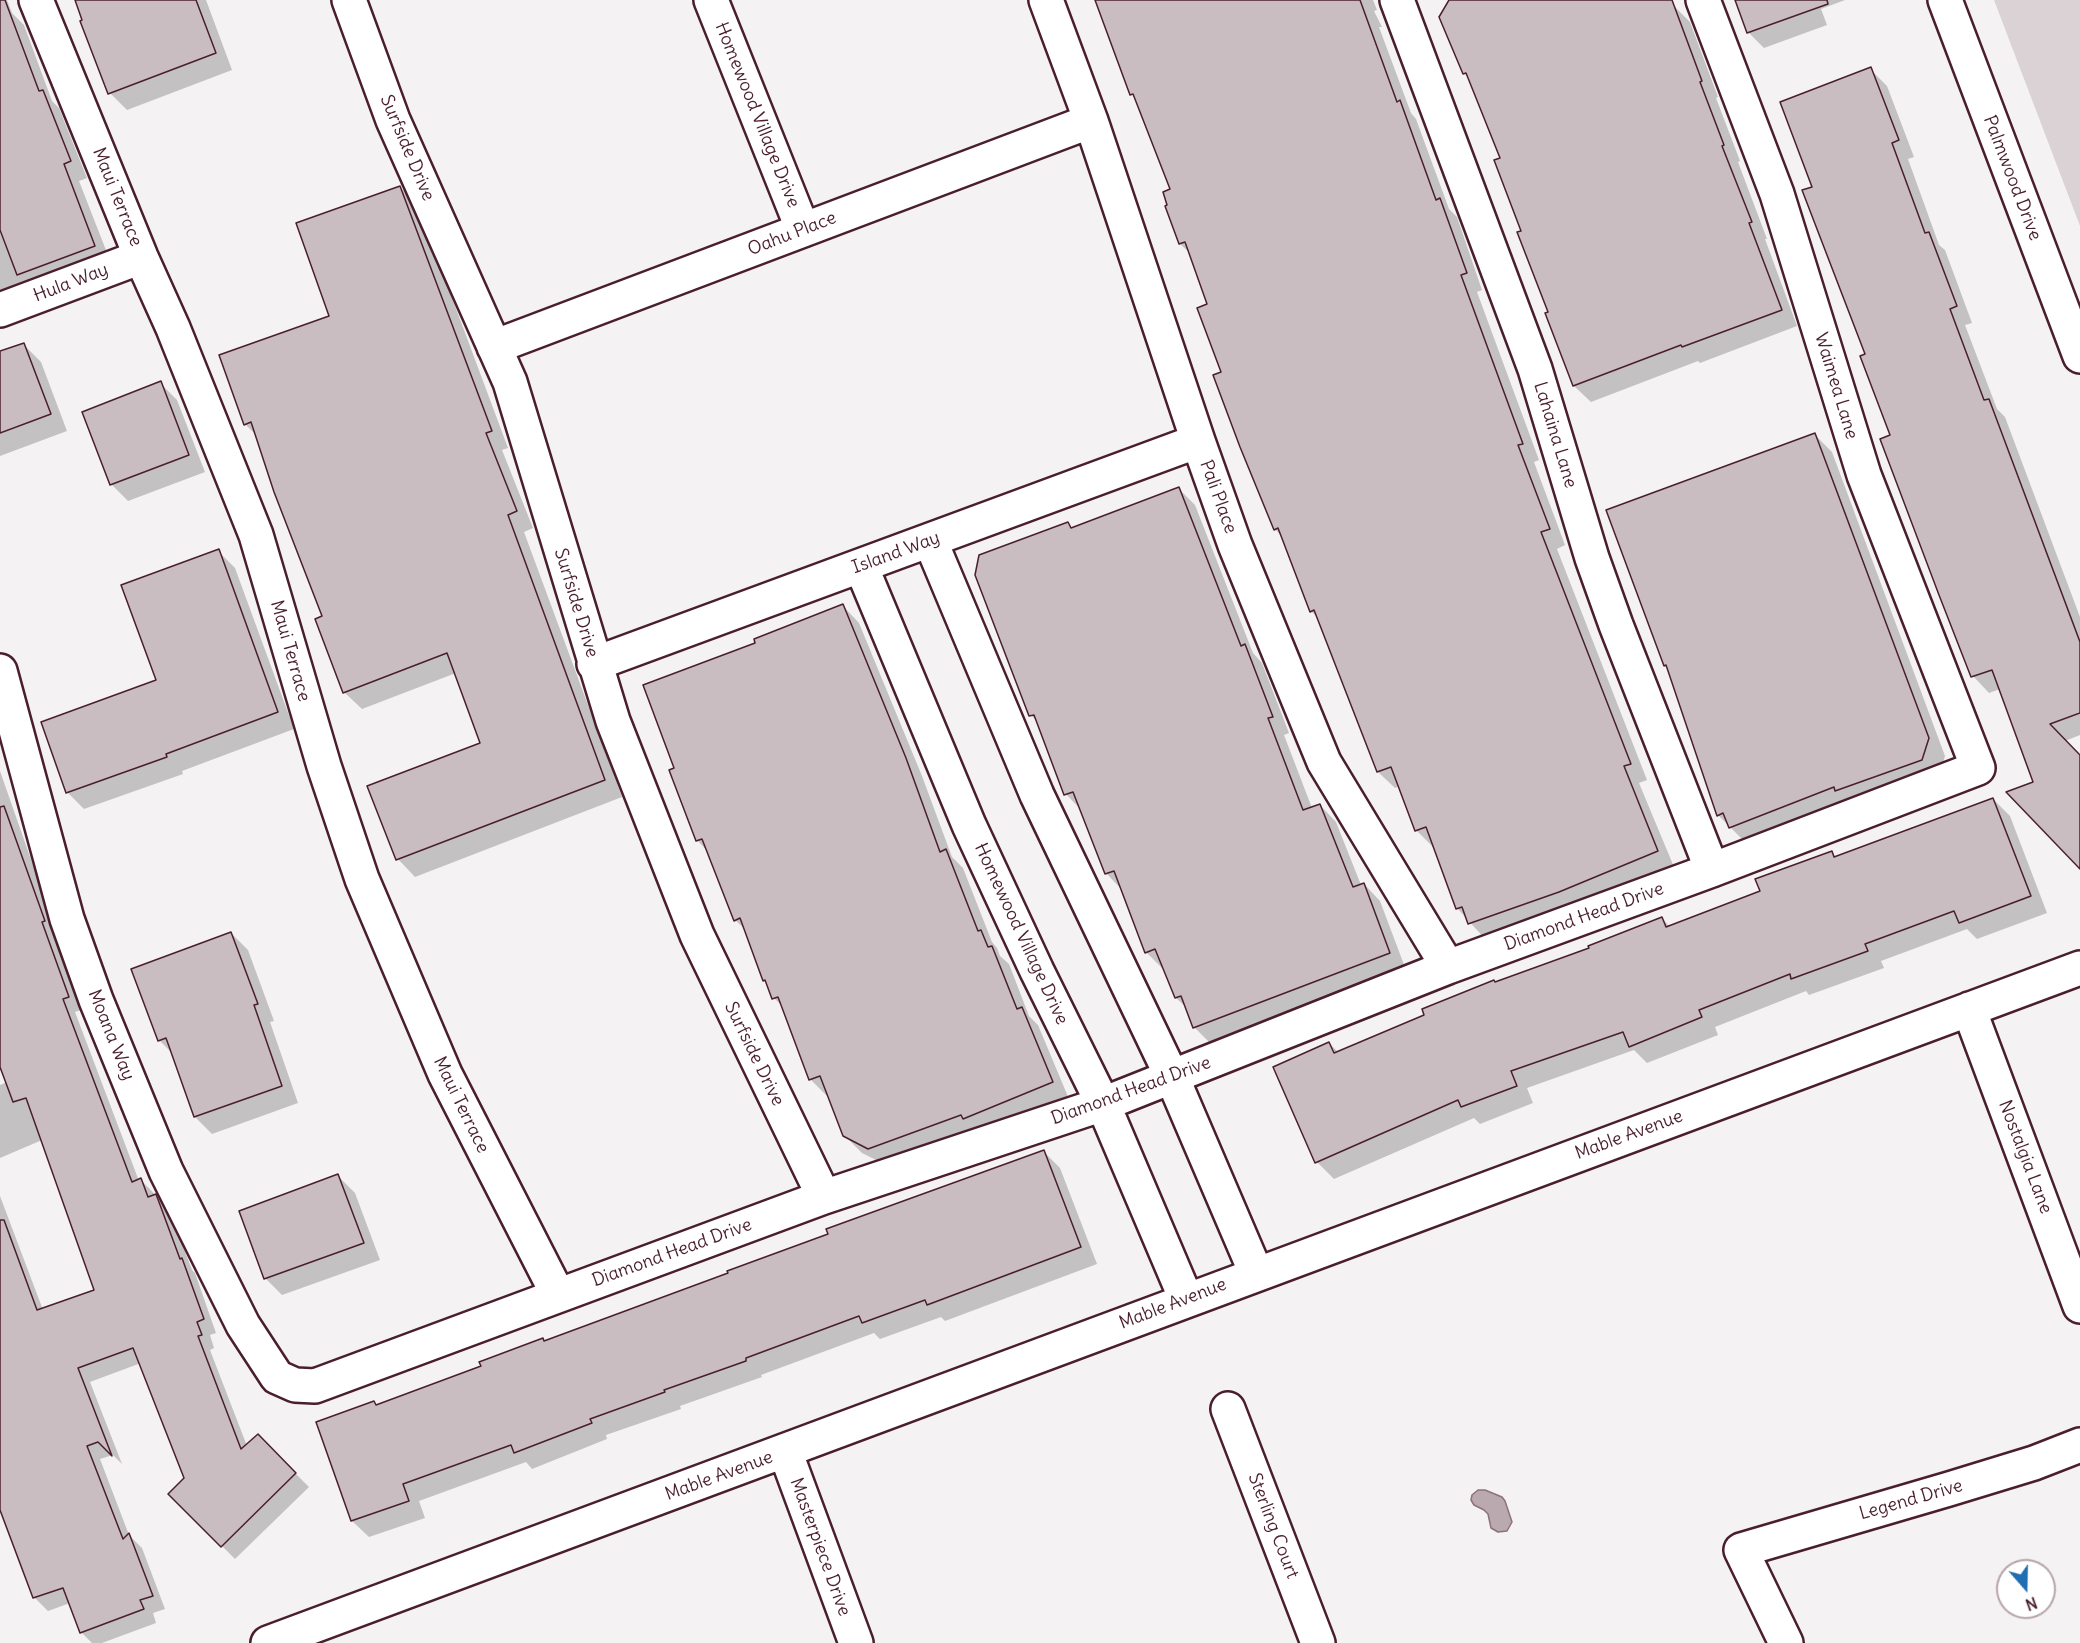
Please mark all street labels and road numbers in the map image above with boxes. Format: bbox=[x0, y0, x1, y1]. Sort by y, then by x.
street label: Homewood Village Drive bbox=[710, 19, 804, 211]
street label: Surfside Drive bbox=[375, 92, 439, 204]
street label: Palmwood Drive bbox=[1978, 112, 2046, 244]
street label: Maui Terrace bbox=[87, 144, 147, 250]
street label: Oahu Place bbox=[745, 207, 839, 261]
street label: Hula Way bbox=[31, 259, 111, 307]
street label: Waimea Lane bbox=[1810, 330, 1862, 442]
street label: Lahaina Lane bbox=[1529, 379, 1581, 491]
street label: Pali Place bbox=[1195, 457, 1241, 537]
street label: Island Way bbox=[849, 527, 943, 579]
street label: Surfside Drive bbox=[549, 546, 603, 660]
street label: Maui Terrace bbox=[265, 598, 315, 704]
street label: Homewood Village Drive bbox=[969, 840, 1073, 1028]
street label: Diamond Head Drive bbox=[1501, 878, 1667, 956]
street label: Moana Way bbox=[83, 986, 139, 1084]
street label: Surfside Drive bbox=[720, 998, 788, 1110]
street label: Diamond Head Drive bbox=[1048, 1052, 1214, 1130]
street label: Maui Terrace bbox=[428, 1053, 494, 1157]
street label: Nostalgia Lane bbox=[1993, 1097, 2057, 1217]
street label: Mable Avenue bbox=[1572, 1106, 1686, 1164]
street label: Diamond Head Drive bbox=[589, 1214, 755, 1292]
street label: Mable Avenue bbox=[1116, 1274, 1230, 1334]
street label: Mable Avenue bbox=[662, 1447, 776, 1505]
street label: Sterling Court bbox=[1243, 1470, 1303, 1582]
street label: Masterpiece Drive bbox=[785, 1475, 855, 1619]
street label: Legend Drive bbox=[1857, 1475, 1965, 1525]

